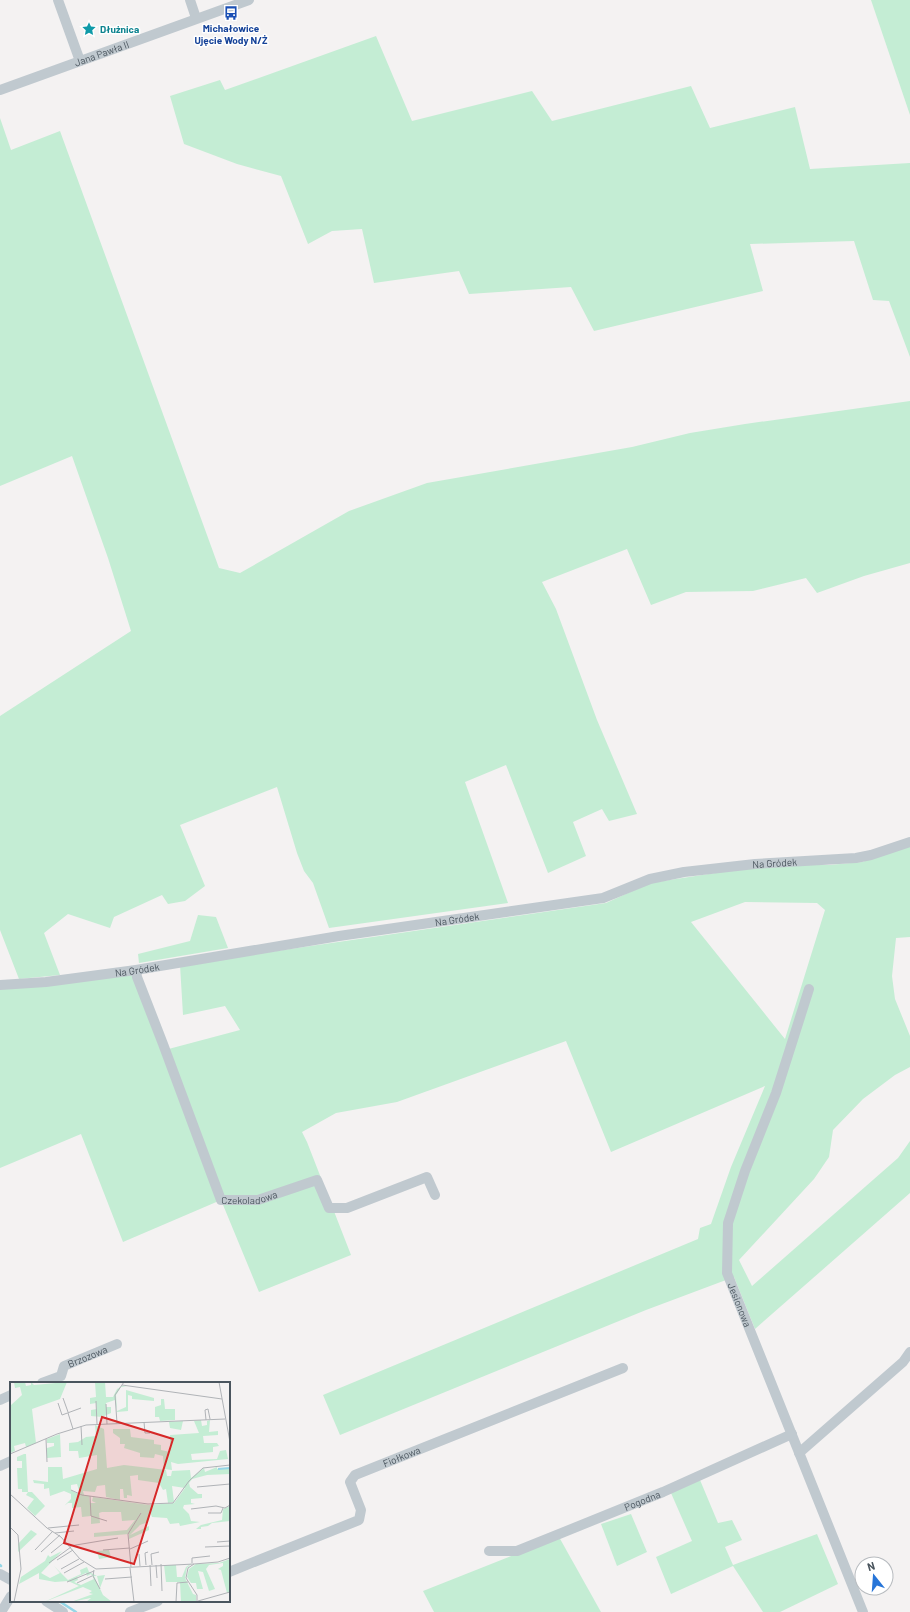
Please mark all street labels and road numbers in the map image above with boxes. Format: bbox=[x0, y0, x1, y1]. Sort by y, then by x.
street label: Jana Pawła II bbox=[73, 38, 131, 69]
street label: Na Gródek bbox=[752, 856, 797, 870]
street label: Na Gródek bbox=[434, 910, 480, 928]
street label: Na Gródek bbox=[114, 960, 160, 979]
street label: Czekoladowa bbox=[221, 1188, 279, 1206]
street label: Jesionowa bbox=[725, 1281, 754, 1329]
street label: Brzozowa bbox=[66, 1343, 109, 1370]
street label: Fiołkowa bbox=[381, 1444, 422, 1469]
street label: Pogodna bbox=[622, 1488, 662, 1513]

